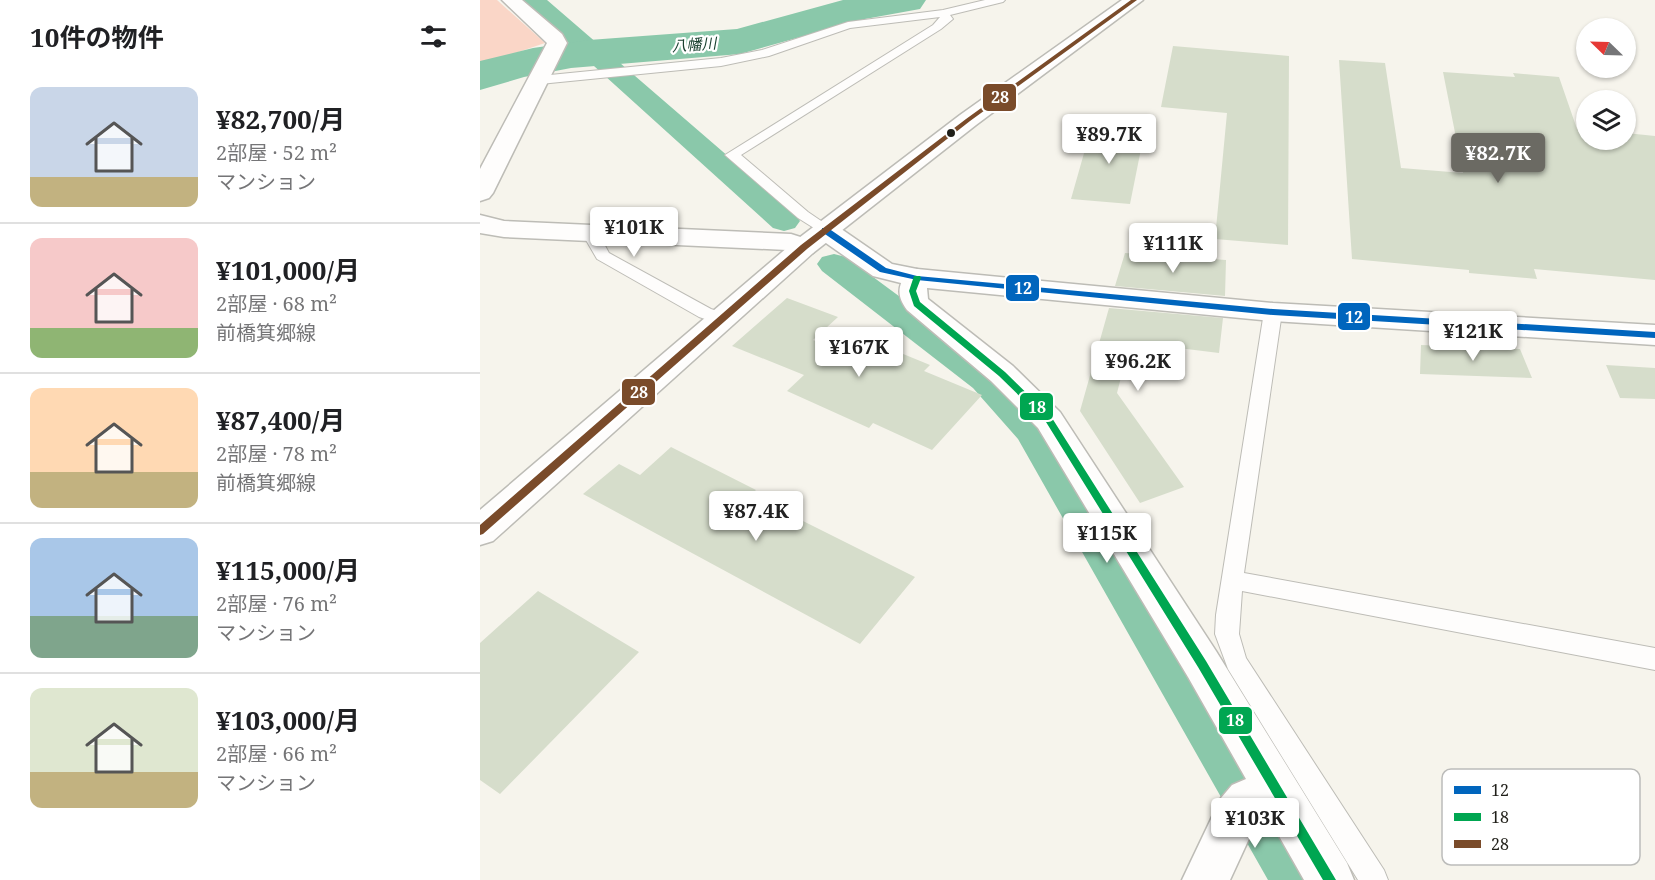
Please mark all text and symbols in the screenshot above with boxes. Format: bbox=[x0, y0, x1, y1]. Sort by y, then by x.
north arrow bbox=[1576, 18, 1636, 78]
map controls bbox=[1576, 18, 1636, 150]
text: 10件の物件 bbox=[30, 19, 163, 55]
icon: filters bbox=[417, 20, 450, 53]
water label: 八幡川 bbox=[671, 32, 719, 56]
line badge: 28 bbox=[982, 83, 1017, 112]
text: 28 bbox=[991, 86, 1009, 108]
button: layers bbox=[1576, 90, 1636, 150]
text: ¥82,700/月 bbox=[216, 101, 345, 137]
icon: home bbox=[78, 111, 150, 183]
pin: ¥89.7K bbox=[1060, 114, 1158, 165]
text: ¥89.7K bbox=[1076, 120, 1142, 147]
unlabelled marker bbox=[945, 127, 957, 139]
pin: ¥82.7K bbox=[1449, 133, 1547, 184]
text: 2部屋 · 52 m² bbox=[216, 139, 337, 166]
text: ¥82.7K bbox=[1465, 139, 1531, 166]
text: マンション bbox=[216, 168, 316, 195]
pin: ¥101K bbox=[592, 207, 676, 258]
text: ¥101K bbox=[604, 213, 664, 240]
pin: ¥111K bbox=[1131, 223, 1215, 274]
text: ¥111K bbox=[1143, 229, 1203, 256]
text: ¥101,000/月 bbox=[216, 252, 360, 288]
icon: home bbox=[78, 262, 150, 334]
line badge: 12 bbox=[1005, 274, 1040, 302]
text: 12 bbox=[1014, 277, 1032, 299]
text: 2部屋 · 68 m² bbox=[216, 290, 337, 317]
line badge: 12 bbox=[1337, 302, 1371, 331]
text: 12 bbox=[1345, 306, 1363, 328]
pin: ¥121K bbox=[1431, 311, 1515, 362]
text: ¥121K bbox=[1443, 317, 1503, 344]
text: 前橋箕郷線 bbox=[216, 319, 316, 346]
pin: ¥167K bbox=[817, 327, 901, 378]
text: ¥167K bbox=[829, 333, 889, 360]
pin: ¥96.2K bbox=[1089, 341, 1187, 392]
text: ¥96.2K bbox=[1105, 347, 1171, 374]
line badge: 28 bbox=[621, 378, 656, 406]
text: 28 bbox=[630, 381, 648, 403]
line badge: 18 bbox=[1019, 392, 1054, 421]
text: 18 bbox=[1028, 396, 1046, 418]
text: ¥87,400/月 bbox=[216, 402, 345, 438]
icon: home bbox=[78, 412, 150, 484]
text: 2部屋 · 78 m² bbox=[216, 440, 337, 467]
text: 前橋箕郷線 bbox=[216, 469, 316, 496]
pin: ¥87.4K bbox=[707, 491, 805, 542]
text: ¥87.4K bbox=[723, 497, 789, 524]
pin: ¥115K bbox=[1065, 513, 1149, 564]
text: ¥115K bbox=[1077, 519, 1137, 546]
text: ¥115,000/月 bbox=[216, 552, 360, 588]
icon: home bbox=[78, 562, 150, 634]
text: 2部屋 · 76 m² bbox=[216, 590, 337, 617]
text: マンション bbox=[216, 619, 316, 646]
text: ¥103,000/月 bbox=[216, 702, 360, 738]
line badge: 18 bbox=[1218, 706, 1253, 735]
text: 18 bbox=[1226, 709, 1244, 731]
icon: home bbox=[78, 712, 150, 784]
text: 2部屋 · 66 m² bbox=[216, 740, 337, 767]
text: マンション bbox=[216, 769, 316, 796]
legend bbox=[1442, 769, 1640, 865]
text: 12 bbox=[1491, 779, 1509, 801]
pin: ¥103K bbox=[1213, 798, 1297, 849]
text: ¥103K bbox=[1225, 804, 1285, 831]
text: 18 bbox=[1491, 806, 1509, 828]
text: 28 bbox=[1491, 833, 1509, 855]

